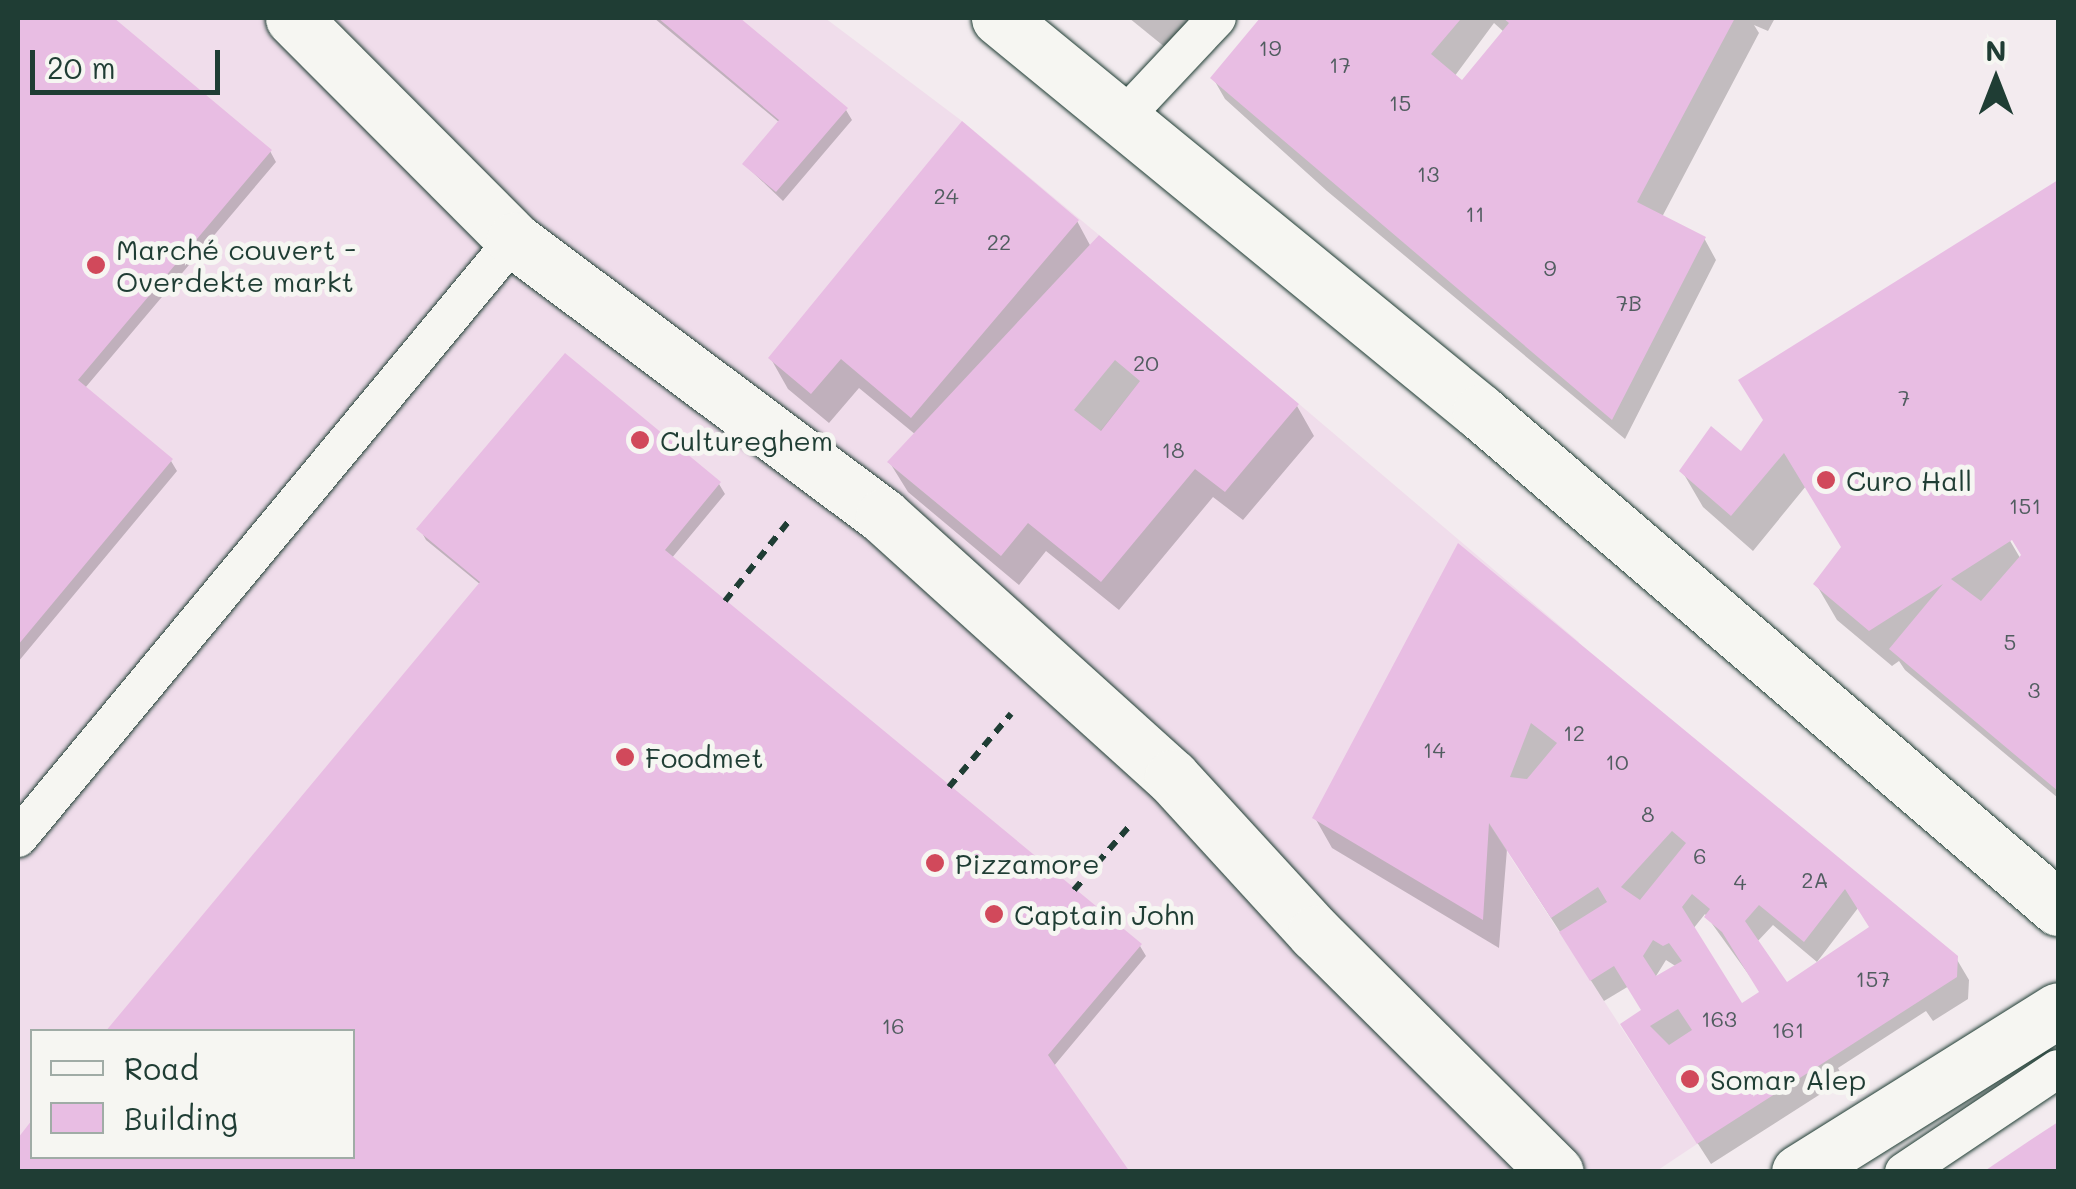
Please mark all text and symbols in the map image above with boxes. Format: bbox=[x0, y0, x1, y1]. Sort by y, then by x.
scale bar bbox=[35, 30, 225, 92]
north arrow bbox=[1946, 30, 2046, 130]
text: N bbox=[1985, 32, 2007, 68]
house number: 19 bbox=[1259, 35, 1281, 61]
text: 20 m bbox=[47, 47, 116, 87]
house number: 17 bbox=[1329, 52, 1351, 78]
house number: 15 bbox=[1389, 90, 1411, 116]
house number: 13 bbox=[1417, 161, 1439, 187]
house number: 24 bbox=[933, 183, 959, 209]
house number: 11 bbox=[1465, 201, 1485, 227]
house number: 22 bbox=[987, 229, 1011, 255]
place label: Marché couvert - Overdekte markt bbox=[116, 232, 356, 298]
marker: Marché couvert - Overdekte markt bbox=[85, 254, 107, 276]
house number: 9 bbox=[1543, 255, 1557, 281]
house number: 7B bbox=[1616, 290, 1642, 316]
house number: 20 bbox=[1133, 350, 1159, 376]
house number: 7 bbox=[1898, 385, 1910, 411]
place label: Cultureghem bbox=[660, 423, 833, 457]
marker: Cultureghem bbox=[629, 429, 651, 451]
house number: 18 bbox=[1161, 437, 1185, 463]
place label: Curo Hall bbox=[1846, 463, 1972, 497]
marker: Curo Hall bbox=[1815, 469, 1837, 491]
house number: 151 bbox=[2009, 493, 2041, 519]
house number: 5 bbox=[2004, 629, 2016, 655]
house number: 3 bbox=[2028, 677, 2040, 703]
house number: 12 bbox=[1563, 720, 1585, 746]
house number: 14 bbox=[1423, 737, 1445, 763]
place label: Foodmet bbox=[645, 740, 764, 774]
marker: Foodmet bbox=[614, 746, 636, 768]
house number: 10 bbox=[1605, 749, 1629, 775]
house number: 8 bbox=[1641, 801, 1655, 827]
house number: 6 bbox=[1693, 843, 1707, 869]
place label: Pizzamore bbox=[955, 846, 1100, 880]
marker: Pizzamore bbox=[924, 852, 946, 874]
house number: 2A bbox=[1801, 867, 1829, 893]
house number: 4 bbox=[1734, 869, 1746, 895]
place label: Captain John bbox=[1014, 897, 1195, 931]
marker: Captain John bbox=[983, 903, 1005, 925]
house number: 157 bbox=[1856, 966, 1890, 992]
house number: 163 bbox=[1701, 1006, 1737, 1032]
house number: 16 bbox=[881, 1013, 905, 1039]
house number: 161 bbox=[1772, 1017, 1804, 1043]
legend bbox=[30, 1029, 355, 1159]
text: Road bbox=[124, 1048, 199, 1088]
place label: Somar Alep bbox=[1710, 1062, 1866, 1096]
marker: Somar Alep bbox=[1679, 1068, 1701, 1090]
text: Building bbox=[124, 1098, 238, 1138]

